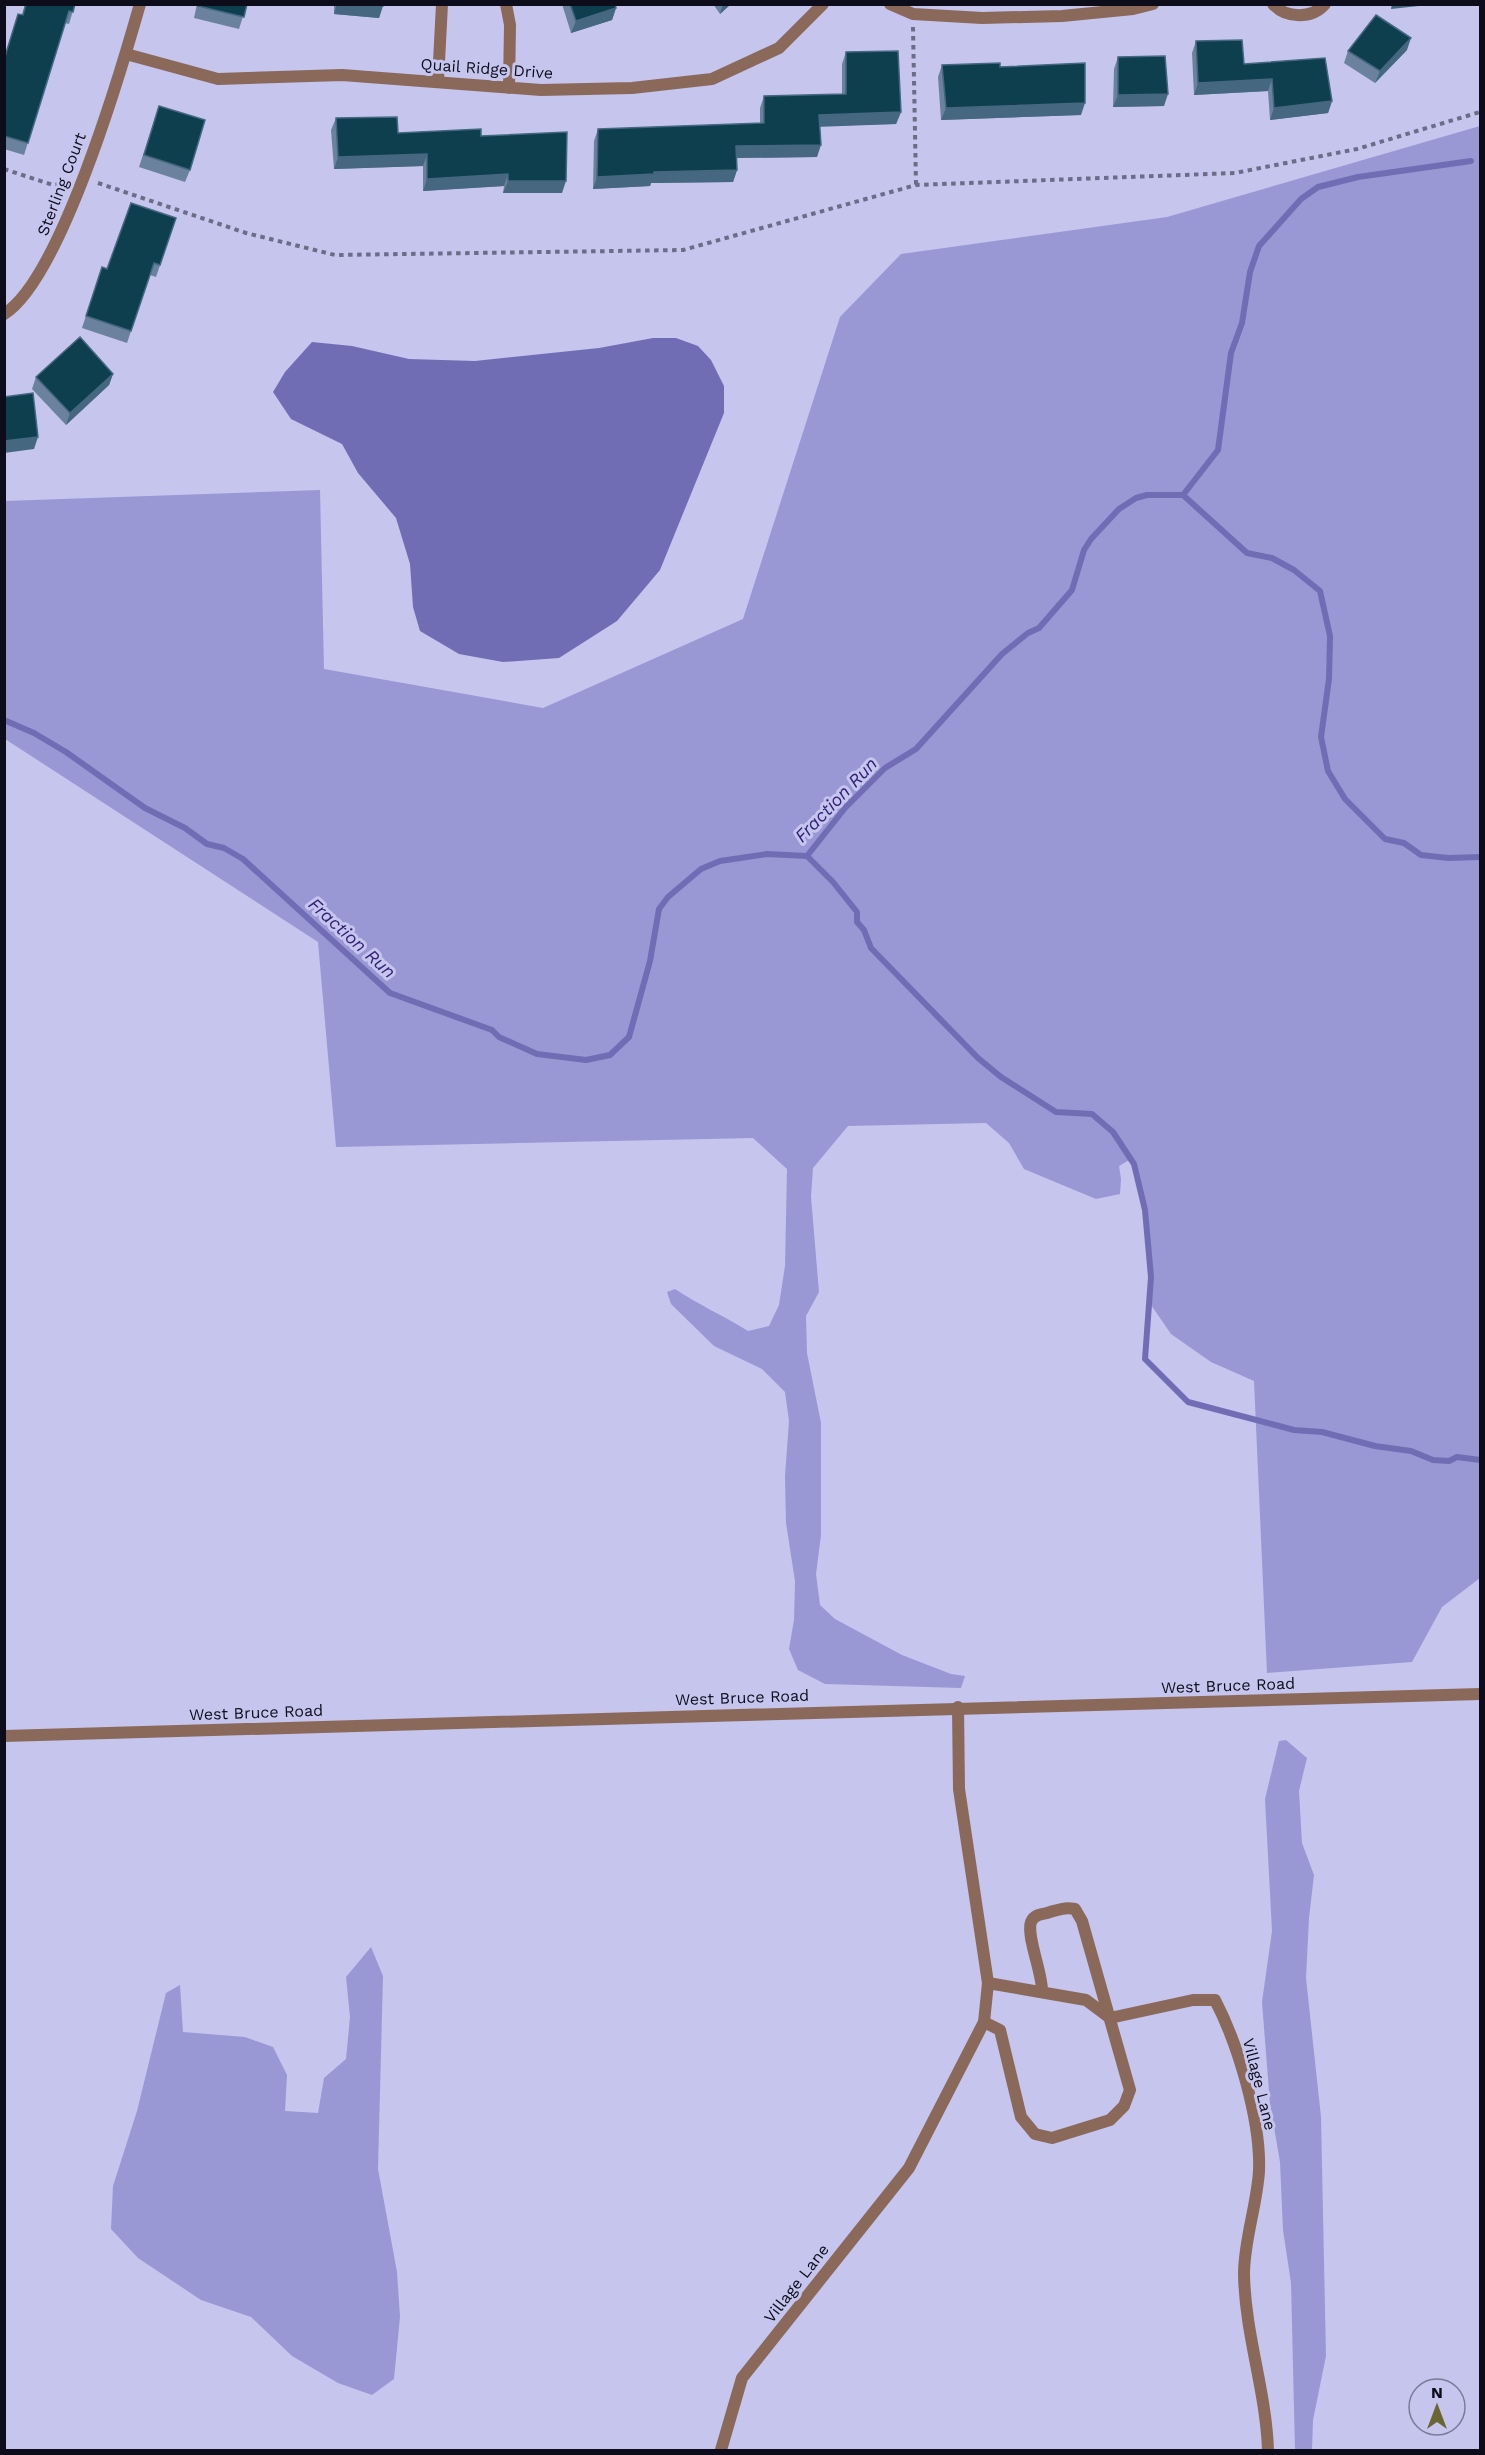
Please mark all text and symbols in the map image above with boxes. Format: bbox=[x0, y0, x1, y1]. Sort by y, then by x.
street label: Quail Ridge Drive bbox=[420, 54, 554, 83]
street label: Sterling Court bbox=[33, 130, 90, 238]
water label: Fraction Run bbox=[790, 753, 881, 846]
water label: Fraction Run bbox=[305, 893, 400, 982]
street label: West Bruce Road bbox=[1161, 1674, 1295, 1697]
street label: West Bruce Road bbox=[675, 1686, 809, 1709]
street label: West Bruce Road bbox=[189, 1701, 323, 1724]
street label: Village Lane bbox=[1239, 2036, 1280, 2132]
street label: Village Lane bbox=[760, 2240, 833, 2326]
north arrow bbox=[1407, 2377, 1467, 2437]
text: N bbox=[1431, 2383, 1443, 2402]

